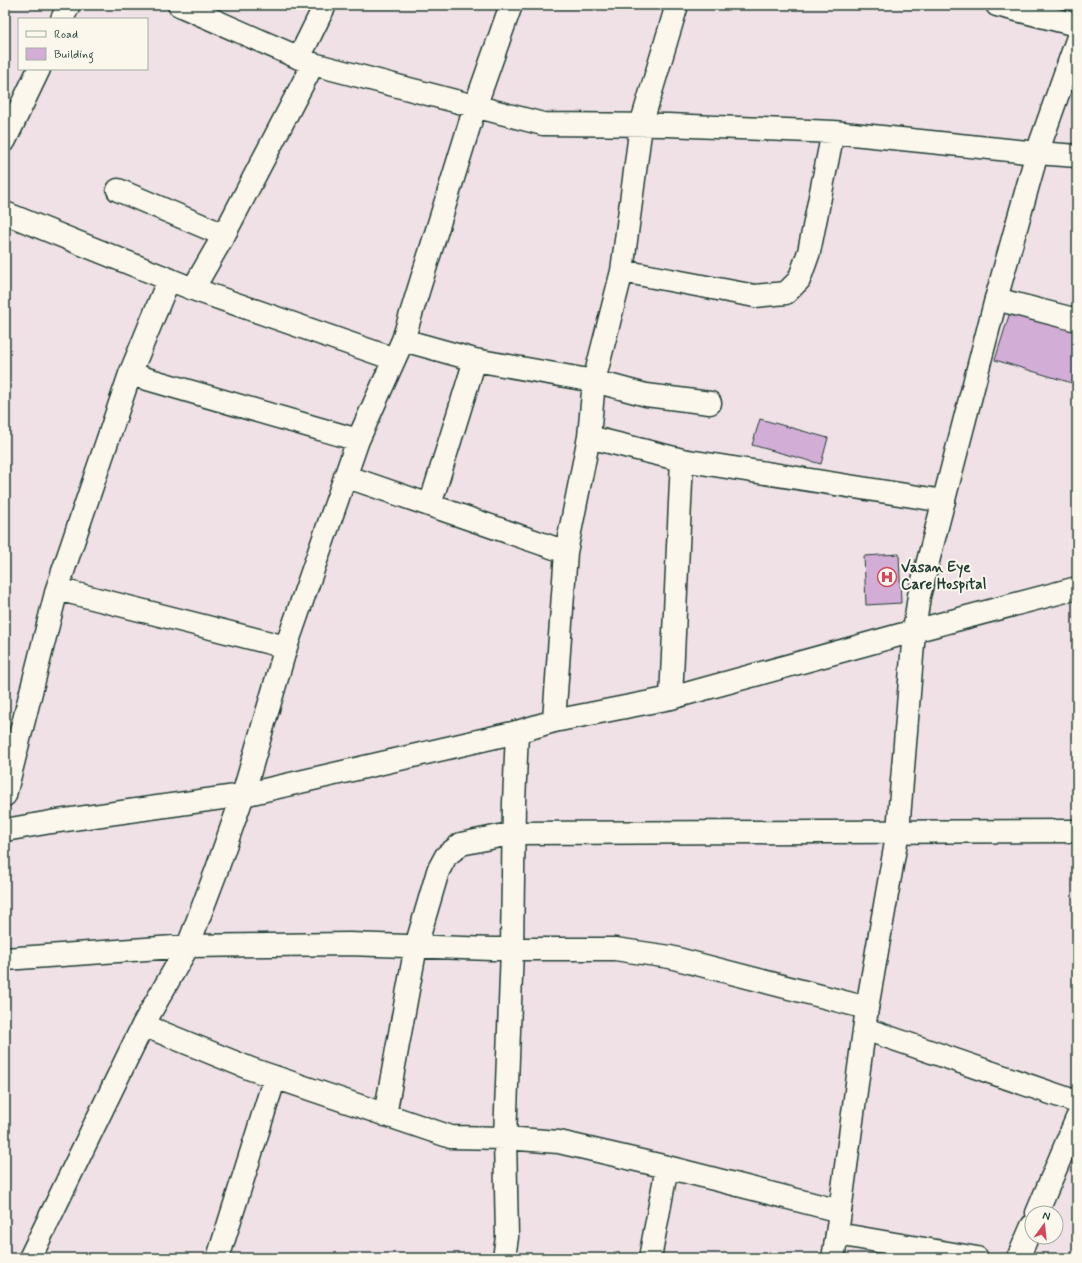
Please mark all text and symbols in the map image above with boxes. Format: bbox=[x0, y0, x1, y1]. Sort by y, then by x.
legend bbox=[18, 18, 148, 70]
text: Road bbox=[54, 27, 78, 43]
text: Building bbox=[54, 47, 94, 64]
place label: Vasan Eye Care Hospital bbox=[901, 558, 987, 595]
hospital icon: Vasan Eye Care Hospital bbox=[876, 566, 898, 588]
north arrow bbox=[1024, 1205, 1064, 1245]
text: N bbox=[1041, 1209, 1052, 1224]

